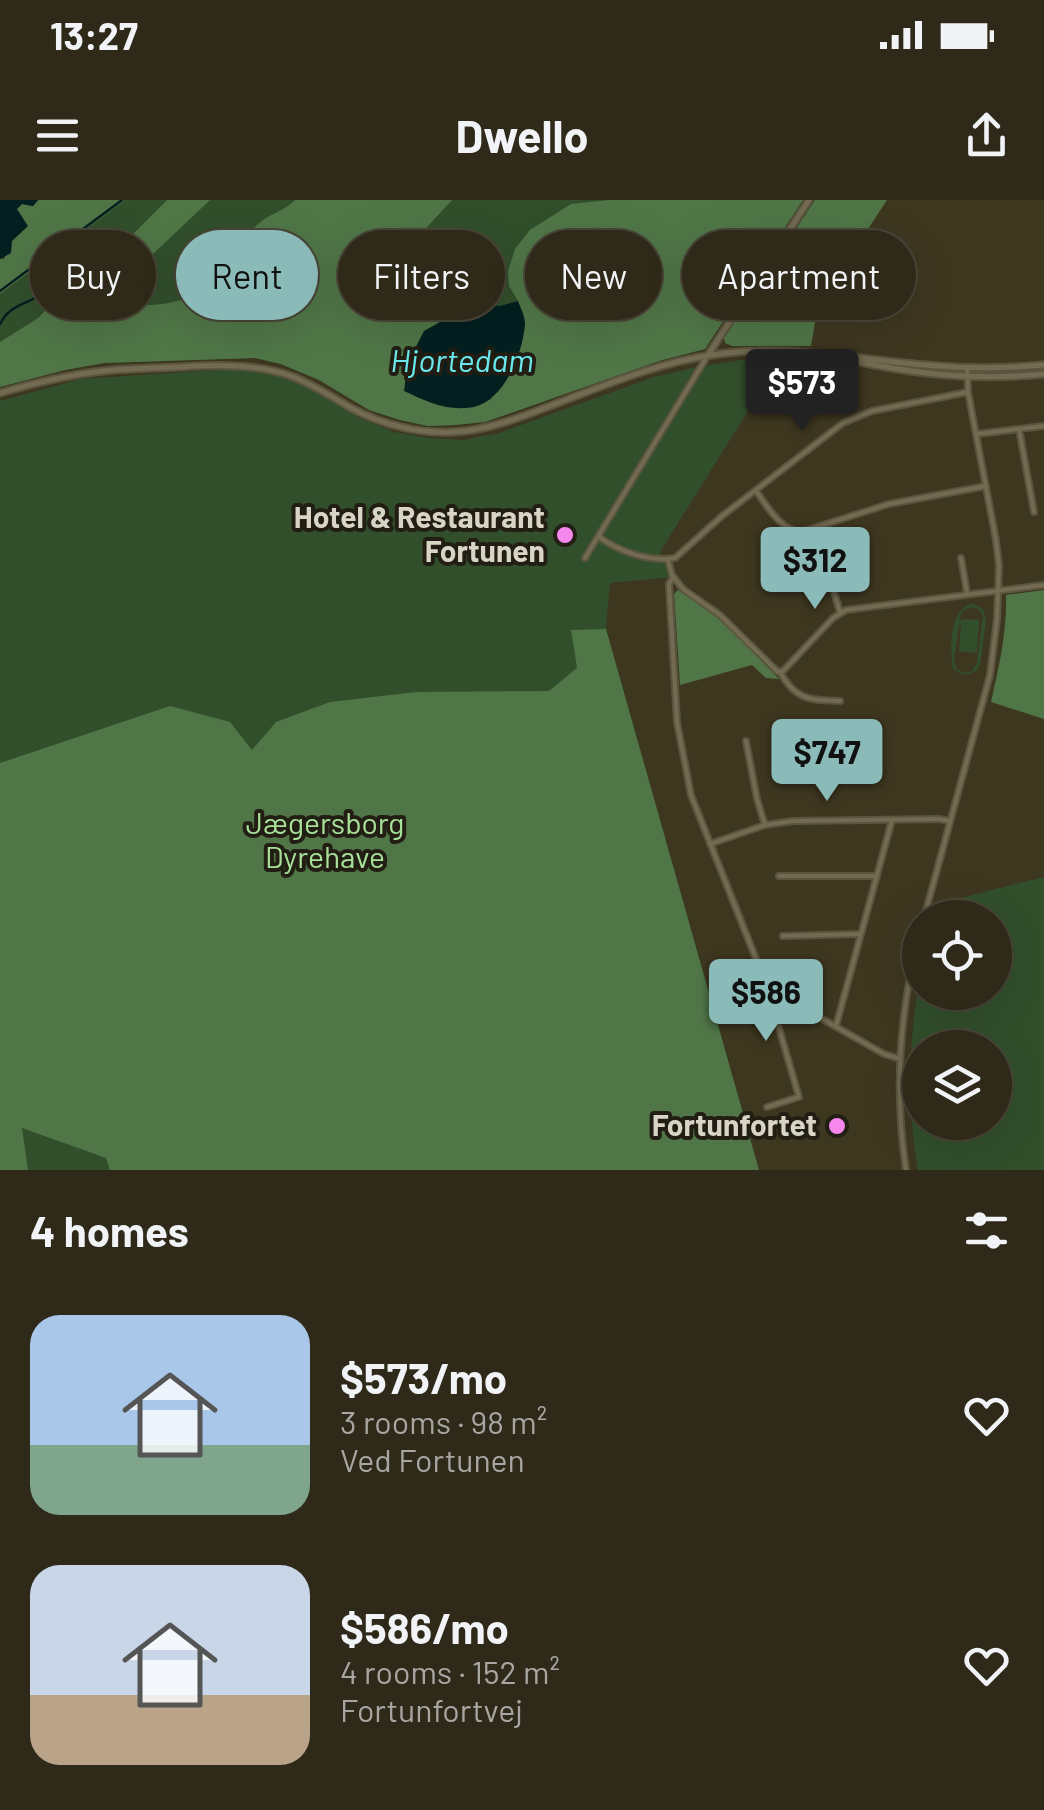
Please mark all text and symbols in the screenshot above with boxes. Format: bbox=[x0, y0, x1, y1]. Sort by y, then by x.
text: 13:27 bbox=[50, 12, 138, 58]
icon: menu bbox=[30, 108, 85, 163]
text: Dwello bbox=[455, 108, 589, 162]
icon: share bbox=[959, 108, 1014, 163]
chip: Buy bbox=[30, 230, 156, 320]
chip: Rent bbox=[176, 230, 318, 320]
chip: Filters bbox=[338, 230, 505, 320]
chip: New bbox=[525, 230, 662, 320]
chip: Apartment bbox=[682, 230, 916, 320]
water label: Hjortedam bbox=[390, 340, 534, 378]
pin: $573 bbox=[743, 349, 861, 434]
text: $573 bbox=[768, 362, 836, 400]
place label: Hotel & Restaurant Fortunen bbox=[294, 498, 545, 568]
marker: Hotel & Restaurant Fortunen bbox=[554, 524, 576, 546]
pin: $312 bbox=[756, 527, 874, 612]
text: $312 bbox=[783, 540, 847, 578]
pin: $747 bbox=[768, 719, 886, 804]
text: $747 bbox=[793, 732, 861, 770]
park label: Jægersborg Dyrehave bbox=[246, 804, 404, 874]
map controls bbox=[902, 900, 1012, 1140]
button: locate bbox=[902, 900, 1012, 1010]
pin: $586 bbox=[707, 959, 825, 1044]
text: $586 bbox=[731, 972, 801, 1010]
button: layers bbox=[902, 1030, 1012, 1140]
place label: Fortunfortet bbox=[652, 1106, 817, 1142]
marker: Fortunfortet bbox=[826, 1115, 848, 1137]
icon: filters bbox=[959, 1203, 1014, 1258]
text: 4 homes bbox=[30, 1205, 189, 1255]
text: $573/mo bbox=[340, 1352, 507, 1402]
icon: home bbox=[110, 1355, 230, 1475]
icon: heart bbox=[959, 1388, 1014, 1443]
text: 3 rooms · 98 m² bbox=[340, 1402, 547, 1440]
text: Ved Fortunen bbox=[340, 1440, 525, 1478]
text: $586/mo bbox=[340, 1602, 509, 1652]
icon: home bbox=[110, 1605, 230, 1725]
icon: heart bbox=[959, 1638, 1014, 1693]
text: 4 rooms · 152 m² bbox=[340, 1652, 560, 1690]
text: Fortunfortvej bbox=[340, 1690, 523, 1728]

